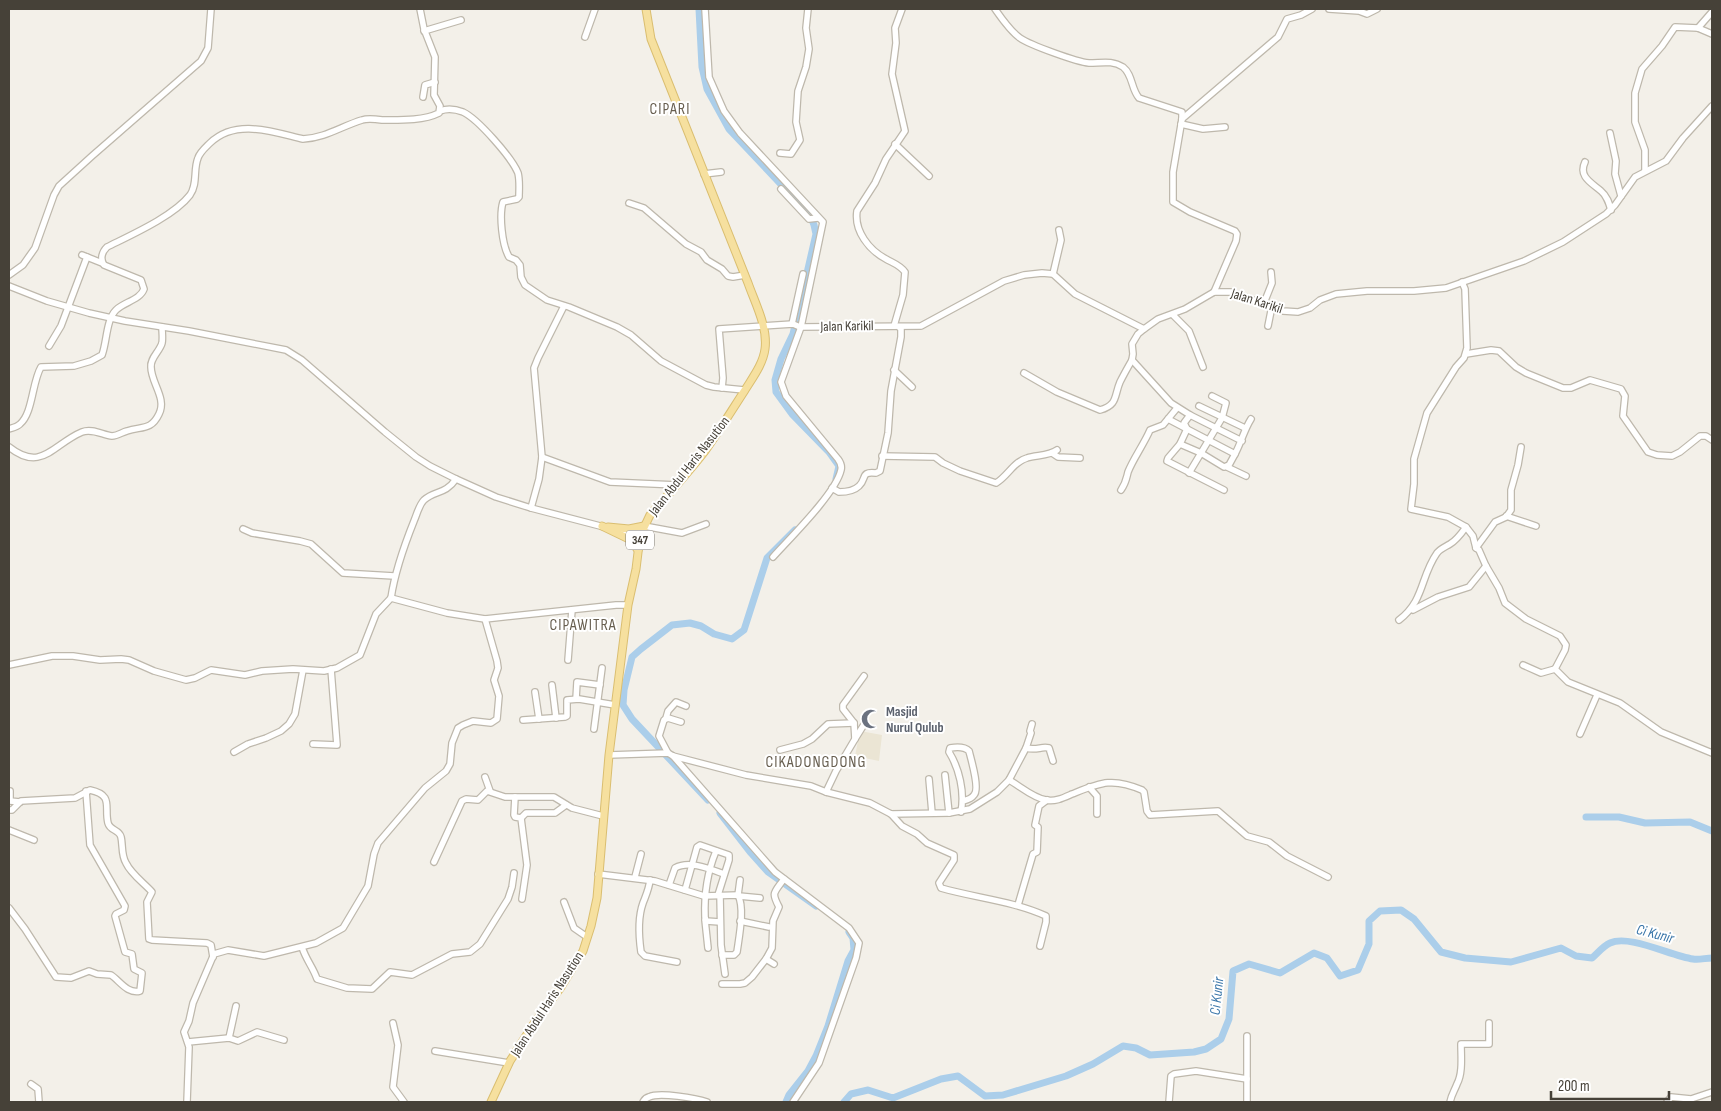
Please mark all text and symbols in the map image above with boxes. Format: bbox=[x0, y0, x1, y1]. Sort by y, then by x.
district label: CIPARI bbox=[650, 100, 690, 119]
street label: Jalan Karikil bbox=[1228, 284, 1285, 317]
street label: Jalan Karikil bbox=[819, 317, 874, 335]
street label: Jalan Abdul Haris Nasution bbox=[644, 413, 733, 520]
road number: 347 bbox=[626, 530, 654, 550]
district label: CIPAWITRA bbox=[549, 616, 617, 635]
place label: Masjid Nurul Qulub bbox=[886, 703, 944, 736]
mosque icon: Masjid Nurul Qulub bbox=[860, 708, 882, 730]
district label: CIKADONGDONG bbox=[766, 753, 867, 772]
water label: Ci Kunir bbox=[1634, 920, 1677, 948]
street label: Jalan Abdul Haris Nasution bbox=[506, 948, 587, 1060]
water label: Ci Kunir bbox=[1206, 975, 1229, 1016]
scale bar bbox=[1551, 1068, 1668, 1100]
text: 200 m bbox=[1558, 1077, 1590, 1096]

